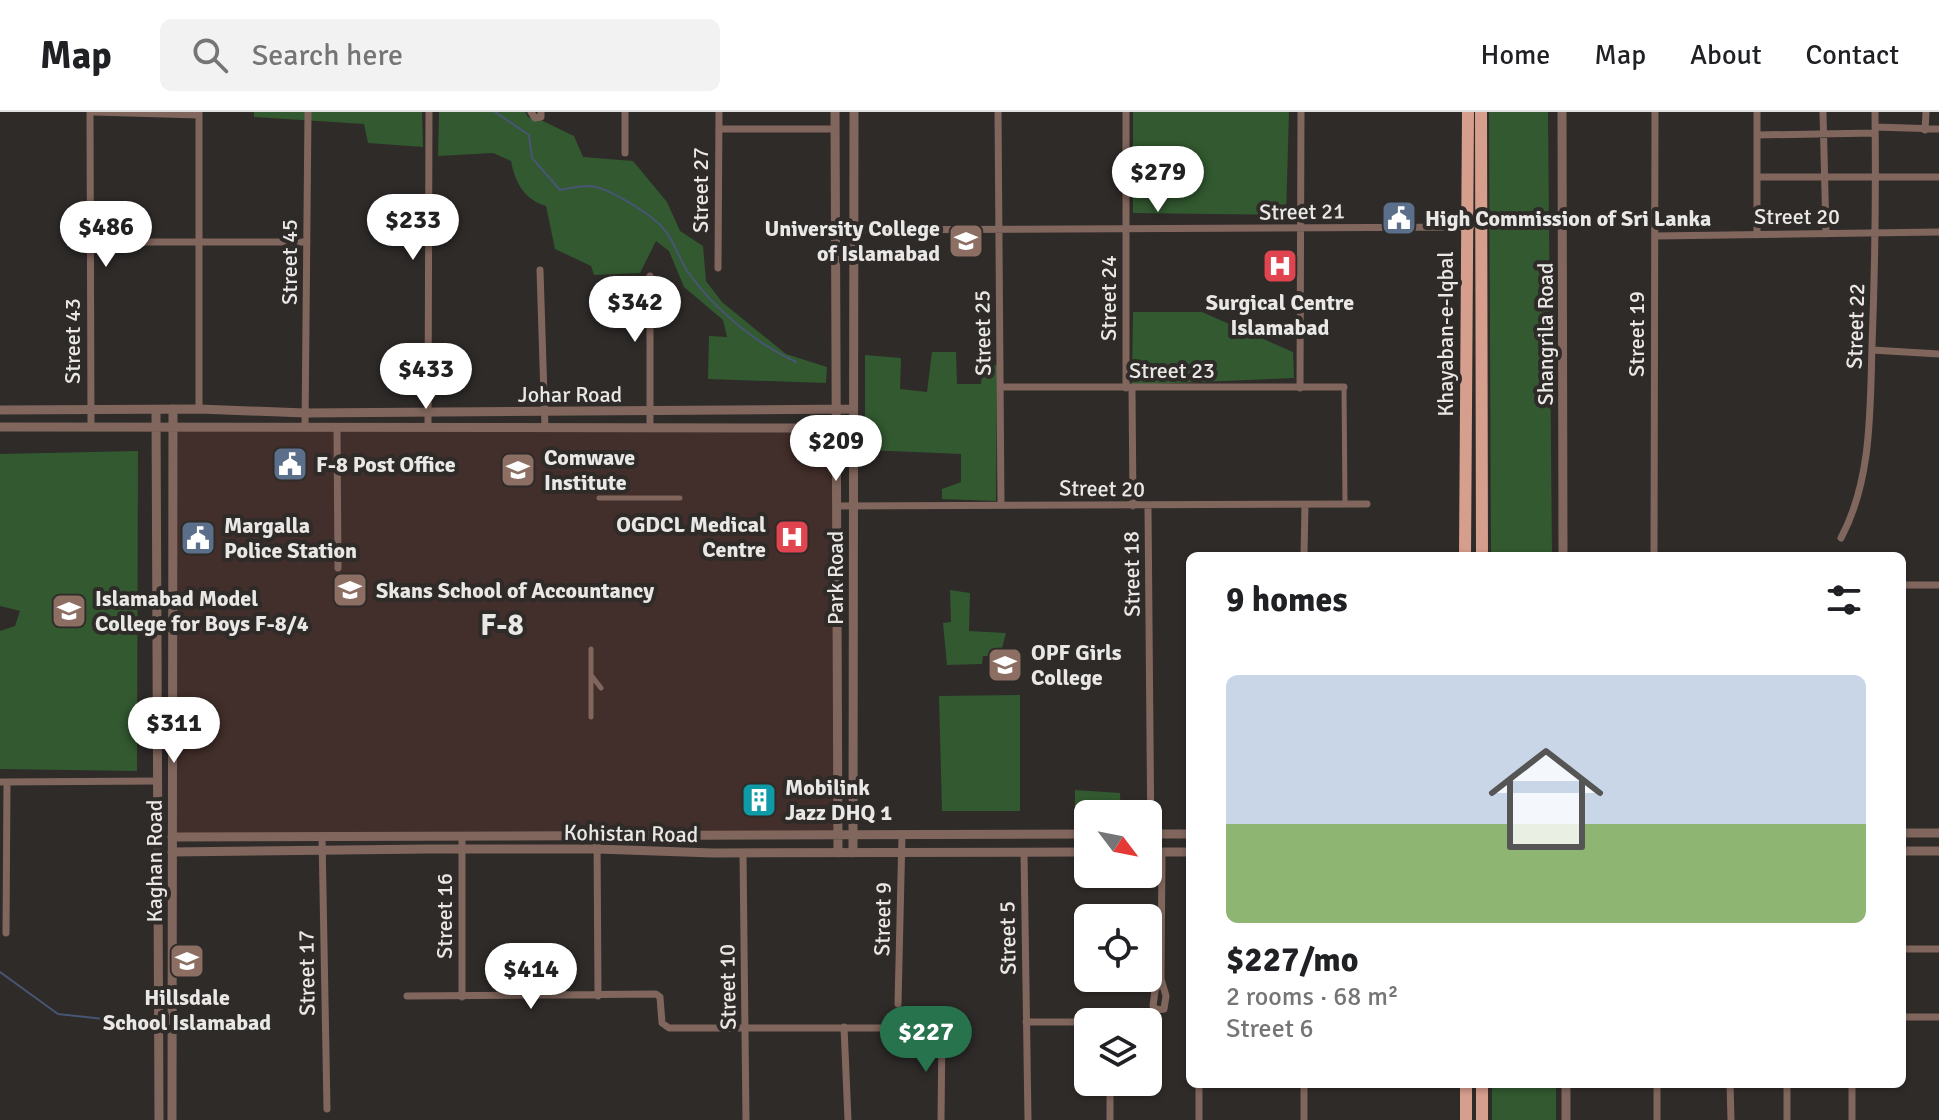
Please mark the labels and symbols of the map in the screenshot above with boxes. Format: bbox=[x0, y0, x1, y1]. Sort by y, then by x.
pin: $279 bbox=[1111, 146, 1205, 214]
street label: Street 27 bbox=[687, 147, 714, 233]
pin: $233 bbox=[366, 194, 460, 262]
street label: Street 21 bbox=[1259, 197, 1345, 226]
public building icon: High Commission of Sri Lanka bbox=[1380, 199, 1418, 237]
pin: $486 bbox=[59, 201, 153, 269]
street label: Street 20 bbox=[1754, 203, 1840, 230]
place label: High Commission of Sri Lanka bbox=[1425, 205, 1711, 232]
place label: University College of Islamabad bbox=[764, 215, 940, 267]
street label: Street 45 bbox=[276, 219, 303, 305]
school or university icon: University College of Islamabad bbox=[947, 222, 985, 260]
hospital icon: Surgical Centre Islamabad bbox=[1261, 247, 1299, 285]
street label: Khayaban-e-Iqbal bbox=[1432, 251, 1459, 417]
street label: Street 24 bbox=[1095, 255, 1122, 341]
street label: Shangrila Road bbox=[1532, 263, 1559, 405]
pin: $342 bbox=[588, 276, 682, 344]
street label: Street 22 bbox=[1841, 283, 1870, 369]
place label: Surgical Centre Islamabad bbox=[1206, 289, 1354, 341]
street label: Street 25 bbox=[968, 290, 997, 376]
street label: Street 19 bbox=[1623, 291, 1650, 377]
street label: Street 43 bbox=[59, 298, 86, 384]
pin: $433 bbox=[379, 343, 473, 411]
street label: Street 23 bbox=[1129, 357, 1215, 384]
street label: Johar Road bbox=[518, 381, 622, 408]
pin: $209 bbox=[789, 415, 883, 483]
place label: Comwave Institute bbox=[544, 444, 635, 496]
public building icon: F-8 Post Office bbox=[271, 445, 309, 483]
place label: F-8 Post Office bbox=[316, 451, 456, 478]
school or university icon: Comwave Institute bbox=[499, 451, 537, 489]
street label: Street 20 bbox=[1059, 474, 1145, 503]
place label: OGDCL Medical Centre bbox=[616, 511, 766, 563]
place label: Margalla Police Station bbox=[224, 512, 357, 564]
hospital icon: OGDCL Medical Centre bbox=[773, 518, 811, 556]
public building icon: Margalla Police Station bbox=[179, 519, 217, 557]
street label: Park Road bbox=[822, 531, 849, 625]
street label: Street 18 bbox=[1117, 531, 1146, 617]
school or university icon: Skans School of Accountancy bbox=[331, 571, 369, 609]
place label: Skans School of Accountancy bbox=[376, 577, 654, 604]
place label: Islamabad Model College for Boys F-8/4 bbox=[95, 585, 309, 637]
school or university icon: Islamabad Model College for Boys F-8/4 bbox=[50, 592, 88, 630]
district label: F-8 bbox=[480, 607, 524, 644]
place label: OPF Girls College bbox=[1031, 639, 1122, 691]
school or university icon: OPF Girls College bbox=[986, 646, 1024, 684]
pin: $311 bbox=[127, 697, 221, 765]
place label: Mobilink Jazz DHQ 1 bbox=[785, 774, 892, 826]
building icon: Mobilink Jazz DHQ 1 bbox=[740, 781, 778, 819]
street label: Kaghan Road bbox=[141, 800, 168, 922]
north arrow bbox=[1074, 800, 1162, 888]
street label: Kohistan Road bbox=[564, 819, 698, 848]
street label: Street 16 bbox=[431, 873, 458, 959]
street label: Street 9 bbox=[868, 882, 897, 956]
street label: Street 5 bbox=[993, 901, 1022, 975]
street label: Street 17 bbox=[292, 930, 321, 1016]
school or university icon: Hillsdale School Islamabad bbox=[168, 942, 206, 980]
pin: $414 bbox=[484, 943, 578, 1011]
street label: Street 10 bbox=[713, 944, 742, 1030]
place label: Hillsdale School Islamabad bbox=[103, 984, 271, 1036]
pin: $227 bbox=[879, 1006, 973, 1074]

